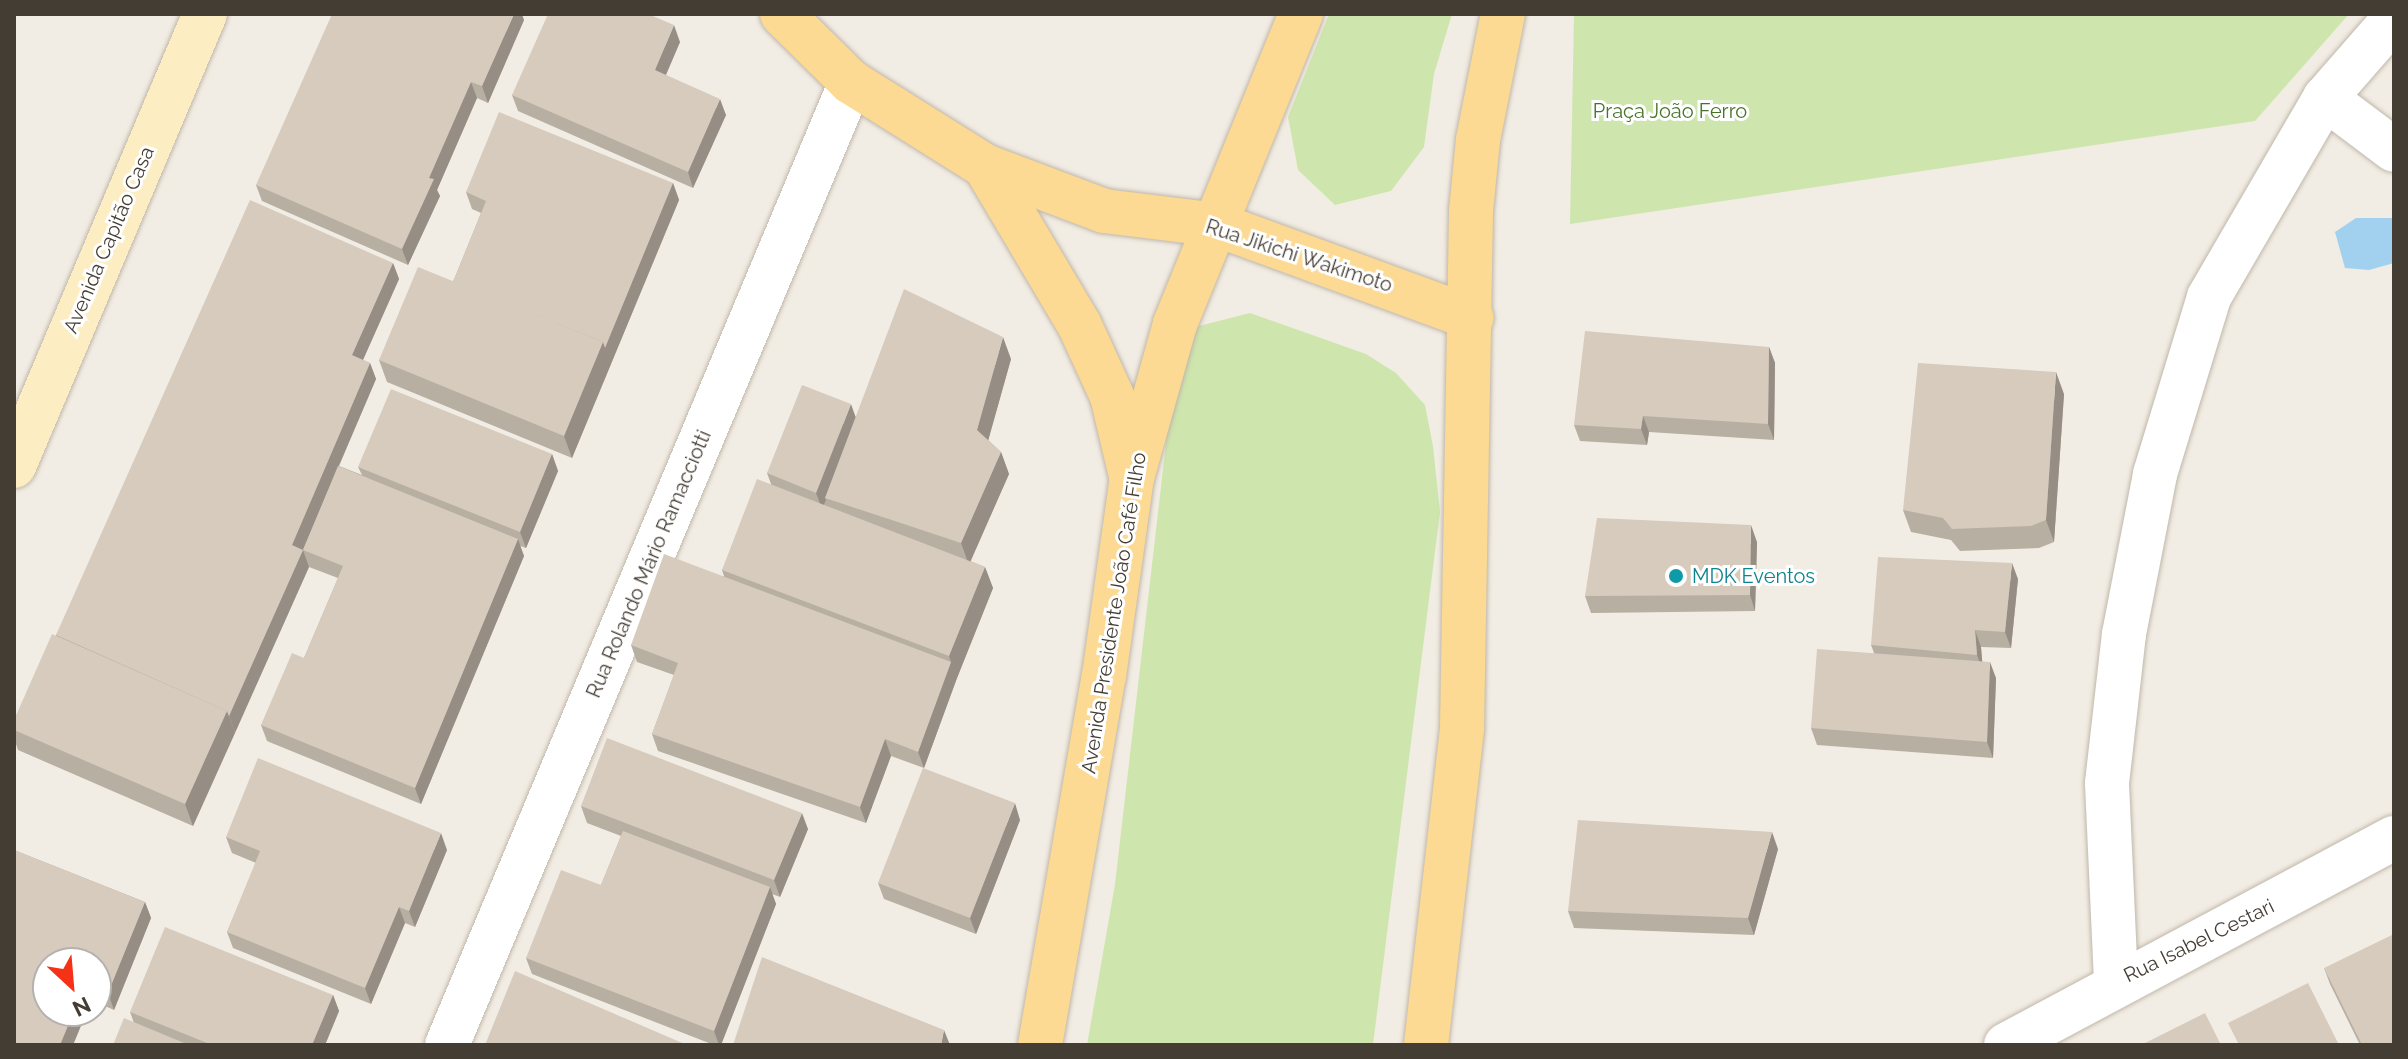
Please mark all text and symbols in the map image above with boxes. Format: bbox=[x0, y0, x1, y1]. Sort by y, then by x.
park label: Praça João Ferro bbox=[1592, 99, 1748, 123]
street label: Avenida Capitão Casa bbox=[59, 143, 159, 337]
street label: Rua Jikichi Wakimoto bbox=[1202, 214, 1396, 298]
street label: Rua Rolando Mário Ramacciotti bbox=[582, 427, 716, 701]
street label: Avenida Presidente João Café Filho bbox=[1077, 450, 1151, 776]
place label: MDK Eventos bbox=[1692, 564, 1815, 588]
marker: MDK Eventos bbox=[1667, 567, 1685, 585]
street label: Rua Isabel Cestari bbox=[2120, 894, 2278, 988]
north arrow bbox=[32, 947, 112, 1027]
text: N bbox=[68, 991, 95, 1022]

